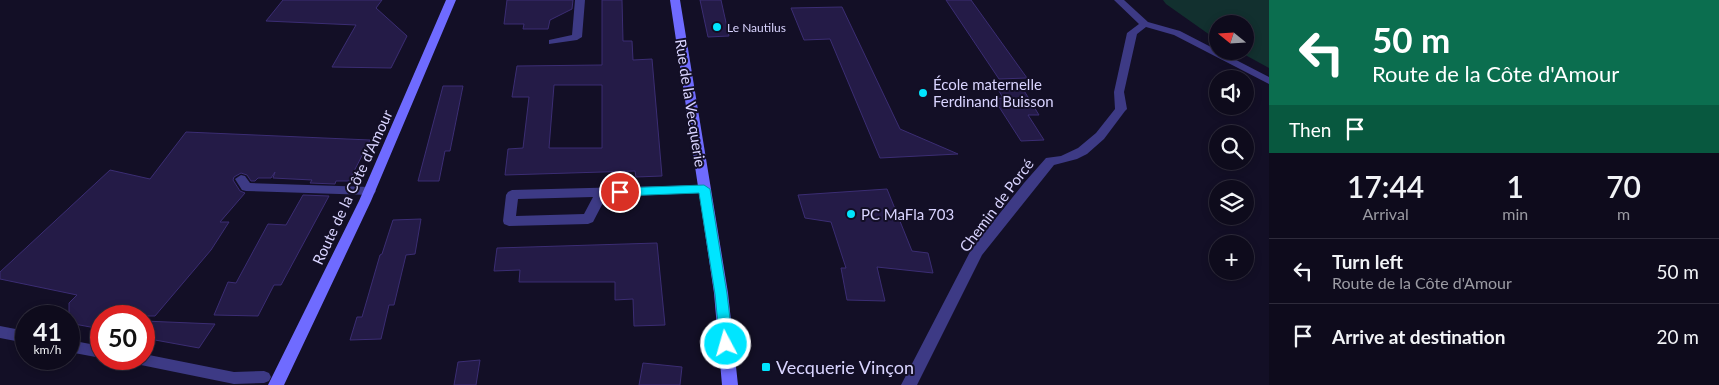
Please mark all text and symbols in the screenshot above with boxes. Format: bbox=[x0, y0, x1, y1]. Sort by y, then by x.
north arrow bbox=[1209, 15, 1254, 60]
map controls bbox=[1209, 15, 1254, 280]
text: 50 m bbox=[1372, 18, 1450, 60]
place label: Le Nautilus bbox=[727, 20, 786, 35]
icon: left bbox=[1289, 20, 1354, 85]
marker: Le Nautilus bbox=[711, 21, 723, 33]
street label: Rue de la Vecquerie bbox=[672, 38, 710, 168]
text: Route de la Côte d'Amour bbox=[1372, 60, 1619, 87]
button: sound bbox=[1209, 70, 1254, 115]
place label: École maternelle Ferdinand Buisson bbox=[933, 75, 1054, 110]
marker: École maternelle Ferdinand Buisson bbox=[917, 87, 929, 99]
street label: Route de la Côte d'Amour bbox=[308, 106, 396, 267]
icon: arrive bbox=[1341, 115, 1369, 143]
text: Then bbox=[1289, 118, 1331, 141]
button: search bbox=[1209, 125, 1254, 170]
street label: Chemin de Porcé bbox=[955, 155, 1037, 255]
text: 17:44 bbox=[1347, 168, 1424, 204]
text: 1 bbox=[1507, 168, 1524, 204]
text: 70 bbox=[1606, 168, 1641, 204]
pin bbox=[599, 171, 641, 213]
icon: arrive bbox=[606, 178, 634, 206]
button: layers bbox=[1209, 180, 1254, 225]
text: Arrival bbox=[1363, 204, 1409, 223]
text: min bbox=[1502, 204, 1528, 223]
text: m bbox=[1617, 204, 1630, 223]
place label: PC MaFla 703 bbox=[861, 205, 954, 223]
marker: PC MaFla 703 bbox=[845, 208, 857, 220]
button: + bbox=[1209, 235, 1254, 280]
text: Turn left bbox=[1332, 250, 1403, 273]
icon: left bbox=[1289, 257, 1317, 285]
text: 50 m bbox=[1656, 260, 1699, 283]
text: Route de la Côte d'Amour bbox=[1332, 273, 1512, 292]
speed limit sign: 50 bbox=[90, 305, 155, 370]
text: 41 bbox=[33, 316, 62, 346]
position arrow bbox=[699, 317, 751, 369]
icon: arrive bbox=[1289, 322, 1317, 350]
text: Arrive at destination bbox=[1332, 325, 1505, 348]
text: 20 m bbox=[1656, 325, 1699, 348]
text: km/h bbox=[33, 342, 62, 357]
place label: Vecquerie Vinçon bbox=[776, 356, 914, 378]
marker: Vecquerie Vinçon bbox=[760, 361, 772, 373]

